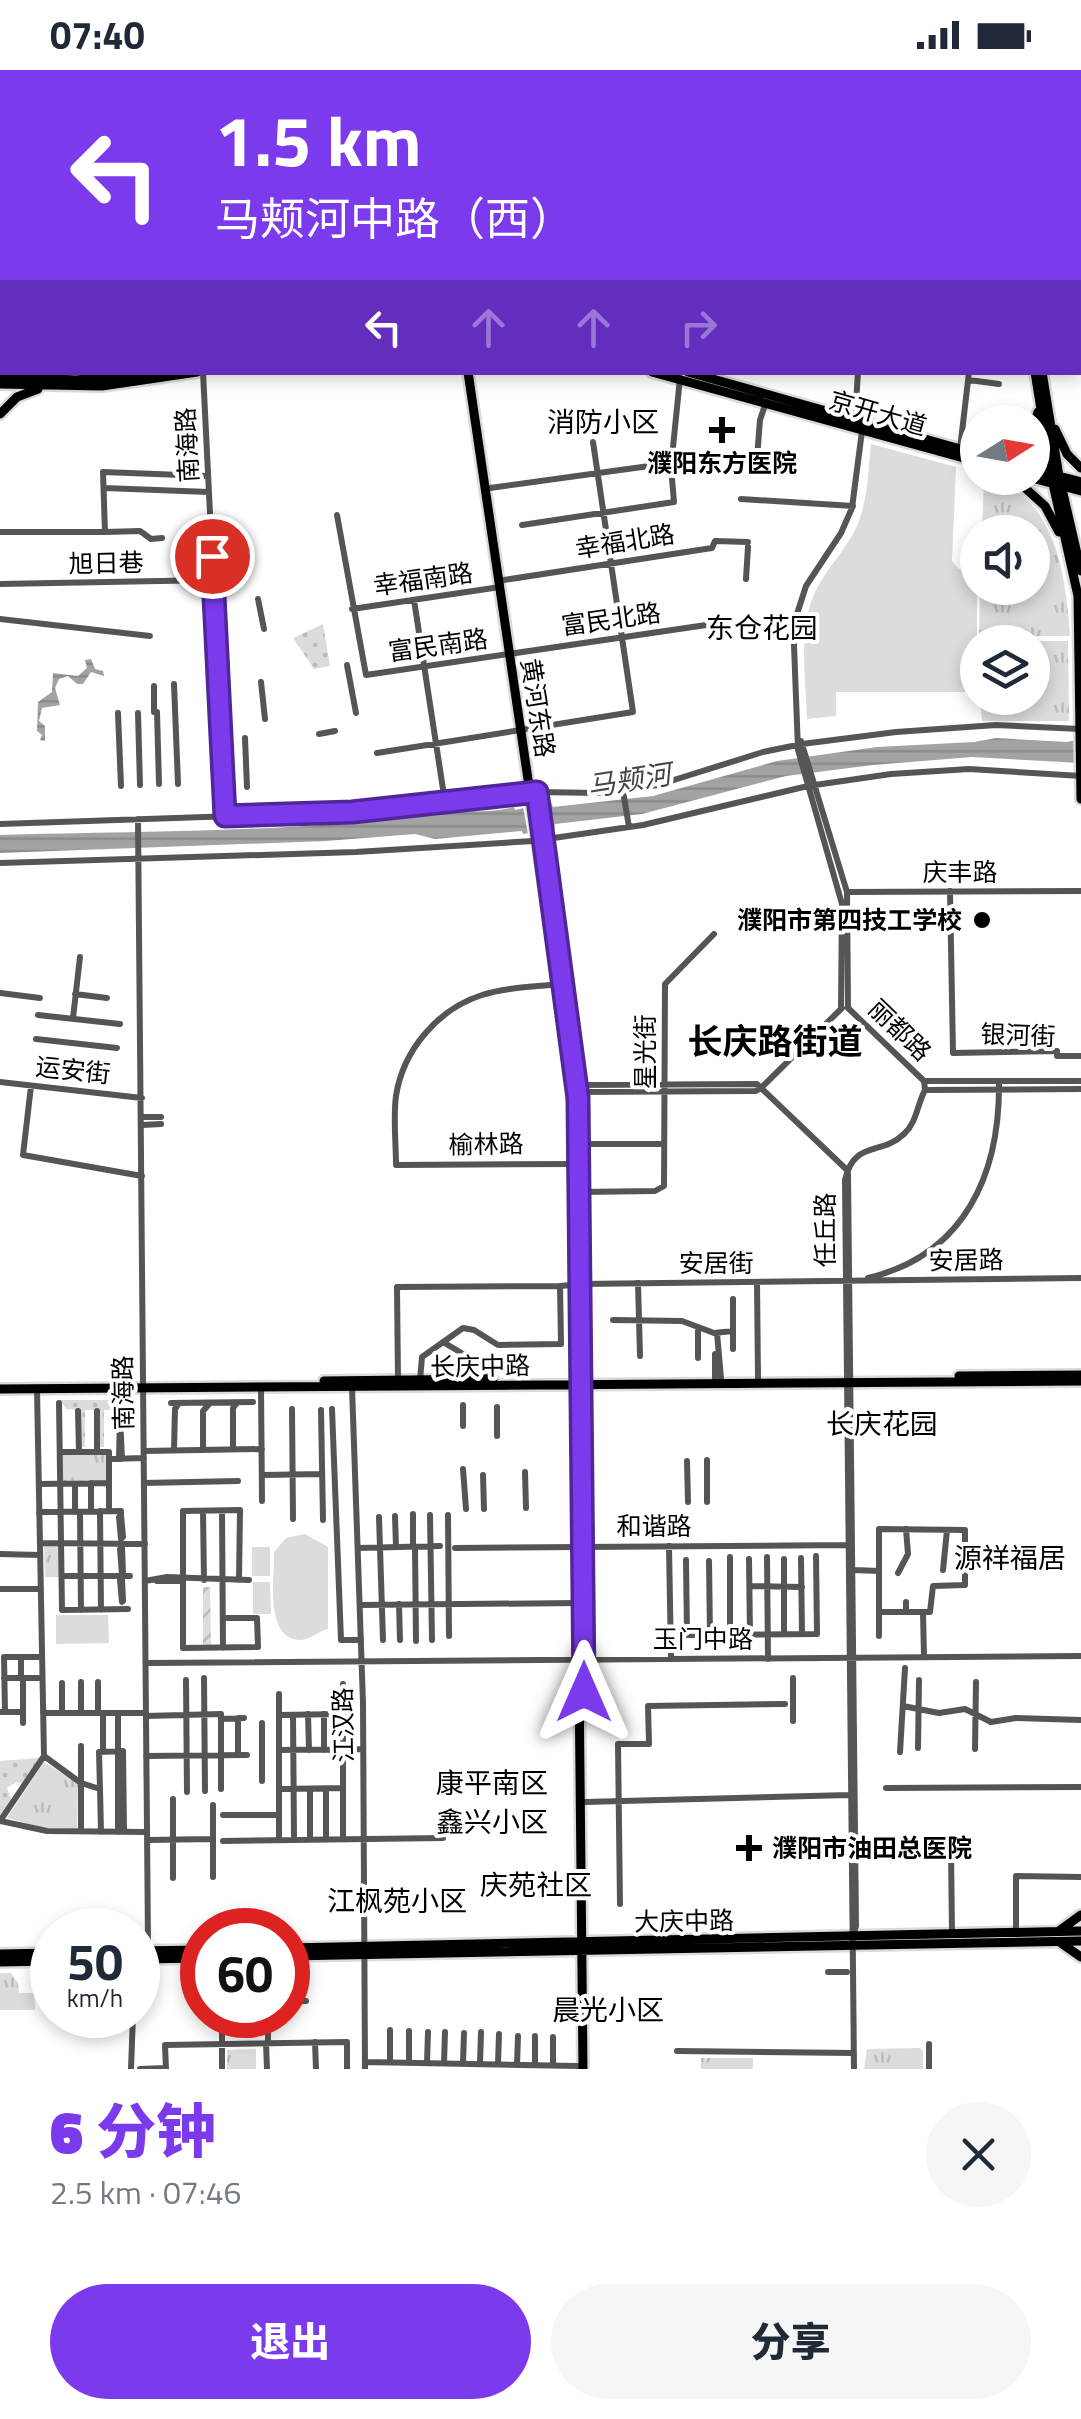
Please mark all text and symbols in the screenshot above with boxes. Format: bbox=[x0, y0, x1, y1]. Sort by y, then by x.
text: 07:40 bbox=[50, 6, 145, 64]
text: 1.5 km bbox=[215, 87, 422, 193]
icon: left bbox=[50, 110, 180, 240]
text: 马颊河中路（西） bbox=[215, 184, 575, 252]
icon: left bbox=[356, 300, 411, 355]
icon: ahead bbox=[461, 300, 516, 355]
icon: ahead bbox=[566, 300, 621, 355]
icon: right bbox=[671, 300, 726, 355]
street label: 京开大道 bbox=[825, 381, 931, 445]
district label: 消防小区 bbox=[547, 400, 659, 443]
north arrow bbox=[960, 405, 1050, 495]
map controls bbox=[960, 405, 1050, 715]
street label: 南海路 bbox=[166, 407, 208, 483]
marker: 濮阳东方医院 bbox=[709, 417, 735, 443]
place label: 濮阳东方医院 bbox=[647, 444, 797, 482]
pin bbox=[170, 514, 255, 599]
street label: 幸福北路 bbox=[573, 514, 677, 568]
button: sound bbox=[960, 515, 1050, 605]
icon: arrive bbox=[185, 529, 240, 584]
street label: 旭日巷 bbox=[68, 543, 144, 583]
street label: 幸福南路 bbox=[371, 553, 475, 605]
street label: 富民北路 bbox=[559, 593, 663, 645]
district label: 东仓花园 bbox=[706, 606, 818, 649]
street label: 富民南路 bbox=[386, 619, 490, 671]
button: layers bbox=[960, 625, 1050, 715]
street label: 黄河东路 bbox=[511, 656, 565, 760]
water label: 马颊河 bbox=[584, 751, 679, 807]
street label: 庆丰路 bbox=[922, 853, 998, 891]
place label: 濮阳市第四技工学校 bbox=[737, 901, 962, 939]
marker: 濮阳市第四技工学校 bbox=[971, 909, 993, 931]
street label: 丽都路 bbox=[860, 990, 940, 1070]
street label: 星光街 bbox=[626, 1014, 664, 1090]
district label: 长庆路街道 bbox=[687, 1014, 863, 1068]
street label: 银河街 bbox=[980, 1015, 1056, 1055]
street label: 运安街 bbox=[34, 1047, 112, 1093]
street label: 榆林路 bbox=[448, 1124, 524, 1164]
street label: 任丘路 bbox=[806, 1192, 844, 1268]
street label: 安居路 bbox=[928, 1240, 1004, 1280]
street label: 安居街 bbox=[678, 1244, 754, 1282]
street label: 长庆中路 bbox=[430, 1346, 530, 1386]
street label: 南海路 bbox=[103, 1355, 143, 1431]
district label: 长庆花园 bbox=[826, 1402, 938, 1445]
street label: 和谐路 bbox=[616, 1507, 692, 1545]
district label: 源祥福居 bbox=[954, 1536, 1066, 1579]
street label: 玉门中路 bbox=[653, 1620, 753, 1658]
position arrow bbox=[532, 1640, 636, 1744]
street label: 江汉路 bbox=[323, 1687, 363, 1763]
district label: 康平南区 bbox=[436, 1761, 548, 1804]
district label: 鑫兴小区 bbox=[436, 1800, 548, 1843]
place label: 濮阳市油田总医院 bbox=[772, 1829, 972, 1867]
marker: 濮阳市油田总医院 bbox=[736, 1835, 762, 1861]
district label: 庆苑社区 bbox=[480, 1863, 592, 1906]
district label: 江枫苑小区 bbox=[327, 1879, 467, 1922]
street label: 大庆中路 bbox=[634, 1901, 734, 1941]
speed limit sign: 60 bbox=[180, 1908, 310, 2038]
text: 50 bbox=[67, 1923, 123, 1999]
text: km/h bbox=[67, 1979, 123, 2017]
district label: 晨光小区 bbox=[552, 1988, 664, 2031]
text: 6 分钟 bbox=[50, 2085, 216, 2176]
button: close bbox=[926, 2102, 1031, 2207]
text: 2.5 km · 07:46 bbox=[50, 2168, 242, 2216]
button: 退出 bbox=[50, 2284, 531, 2399]
button: 分享 bbox=[551, 2284, 1031, 2399]

